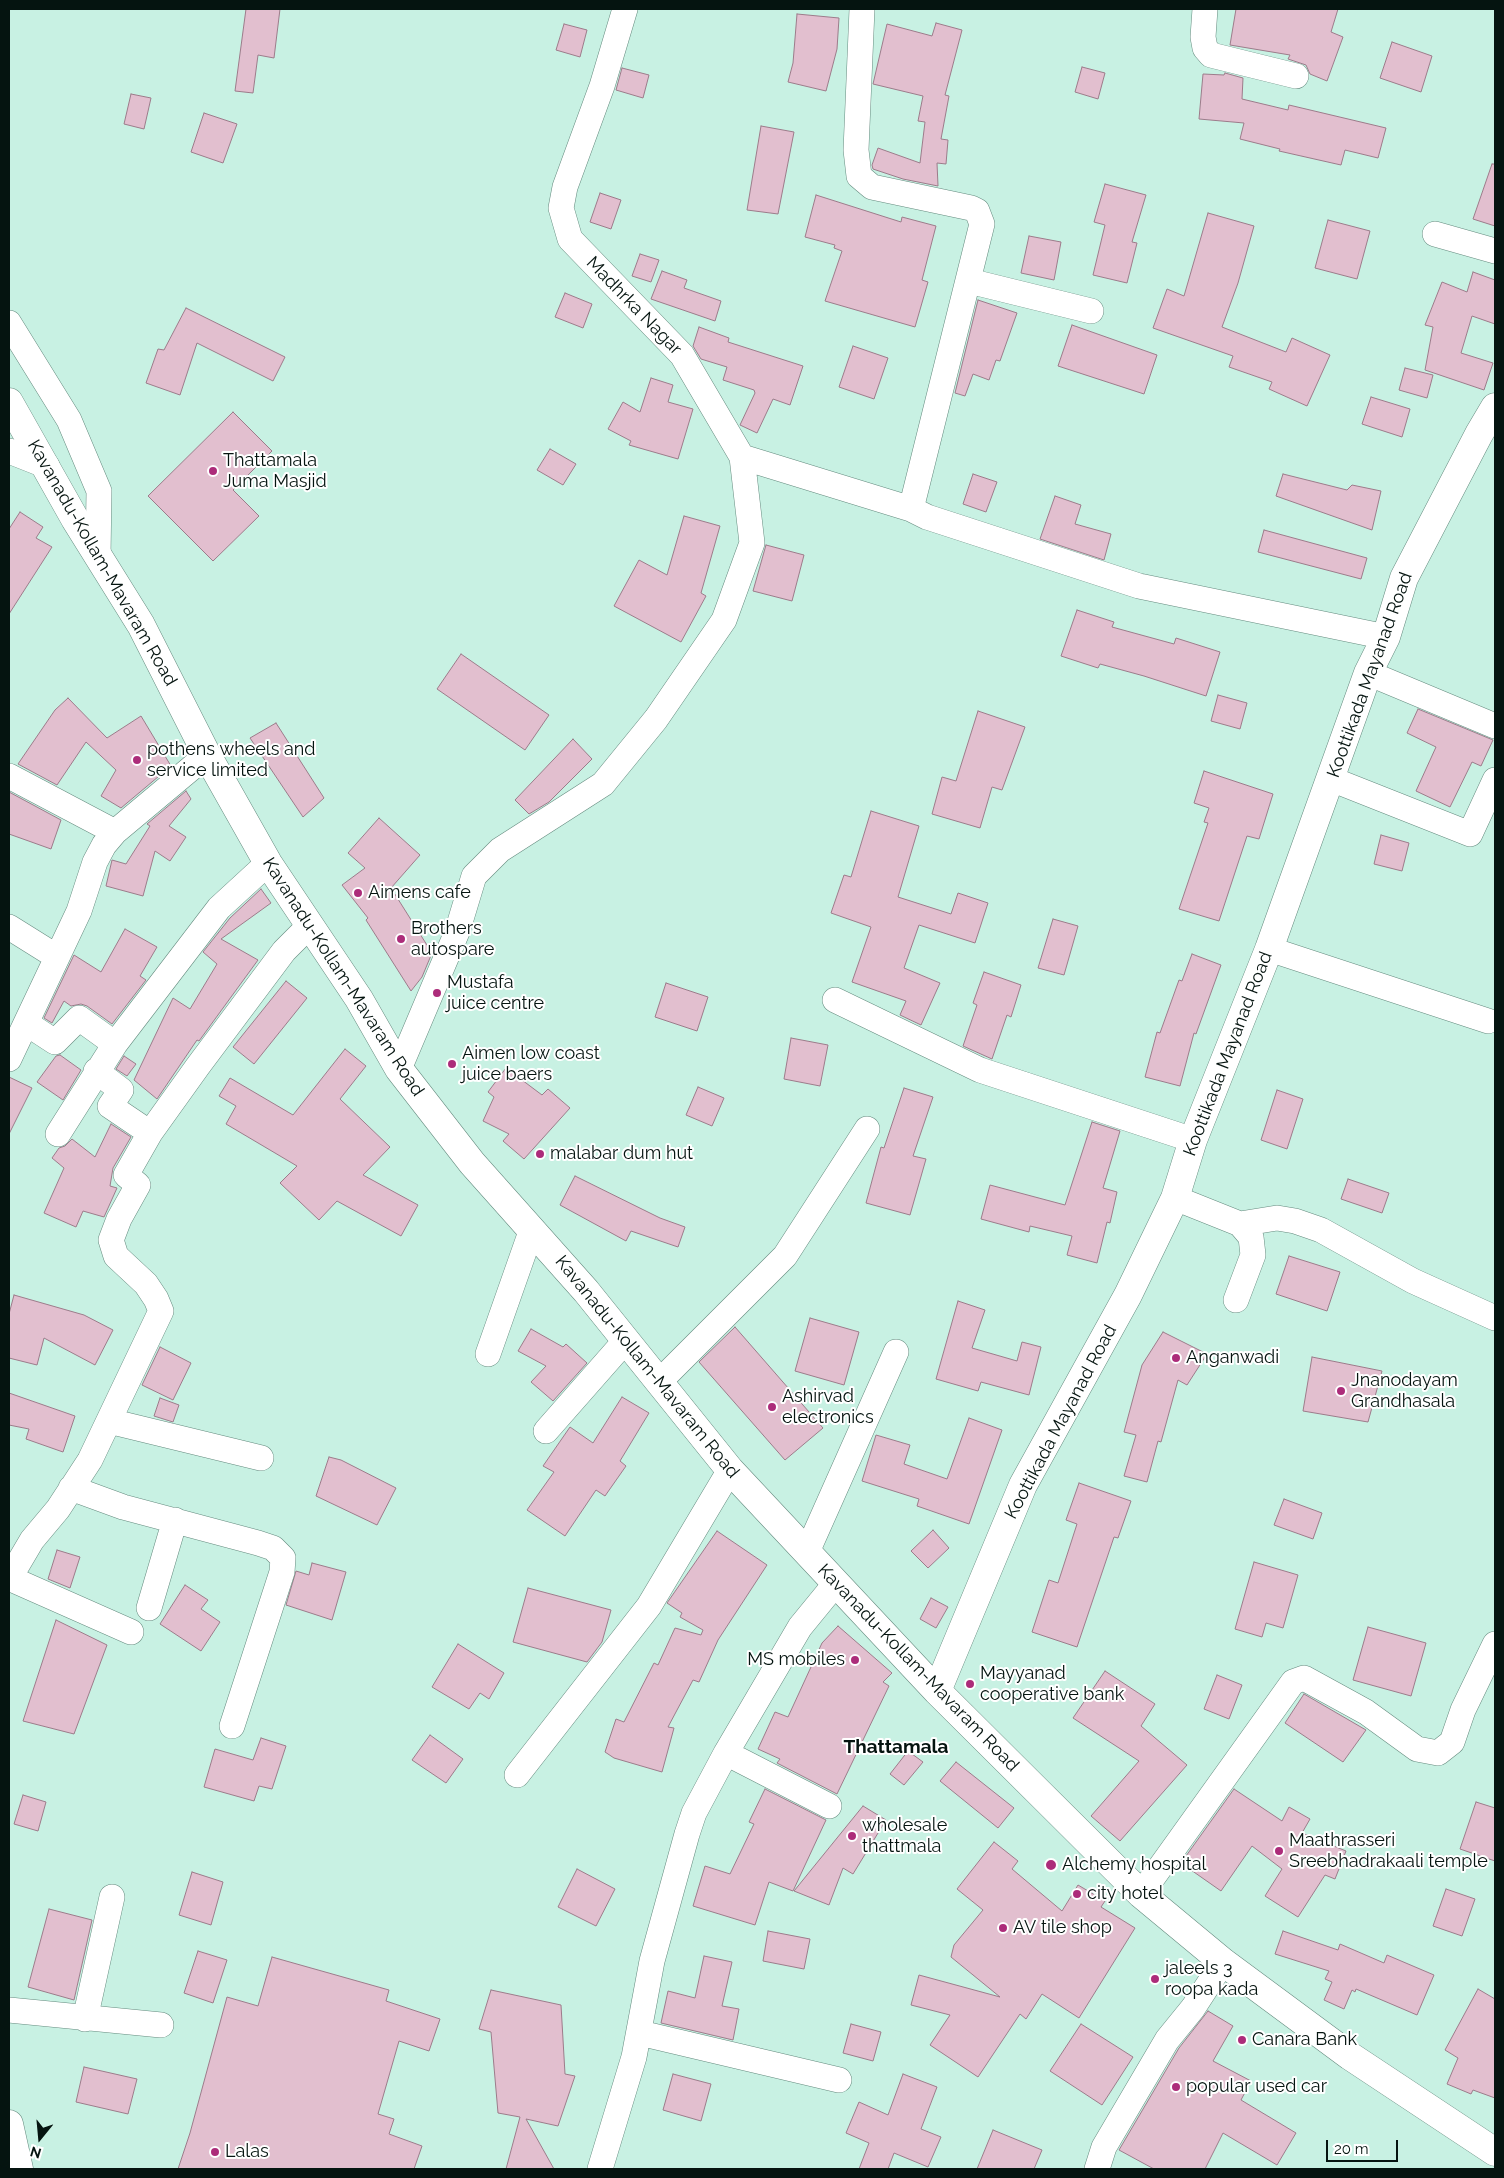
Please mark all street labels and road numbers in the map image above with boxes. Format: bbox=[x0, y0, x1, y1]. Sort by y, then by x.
street label: Madhrka Nagar bbox=[582, 252, 686, 360]
street label: Kavanadu-Kollam-Mavaram Road bbox=[23, 436, 181, 690]
street label: Koottikada Mayanad Road bbox=[1323, 569, 1417, 781]
street label: Kavanadu-Kollam-Mavaram Road bbox=[258, 854, 428, 1100]
street label: Koottikada Mayanad Road bbox=[1179, 949, 1277, 1159]
street label: Kavanadu-Kollam-Mavaram Road bbox=[550, 1251, 744, 1483]
street label: Koottikada Mayanad Road bbox=[1001, 1321, 1121, 1523]
street label: Kavanadu-Kollam-Mavaram Road bbox=[813, 1560, 1023, 1776]

